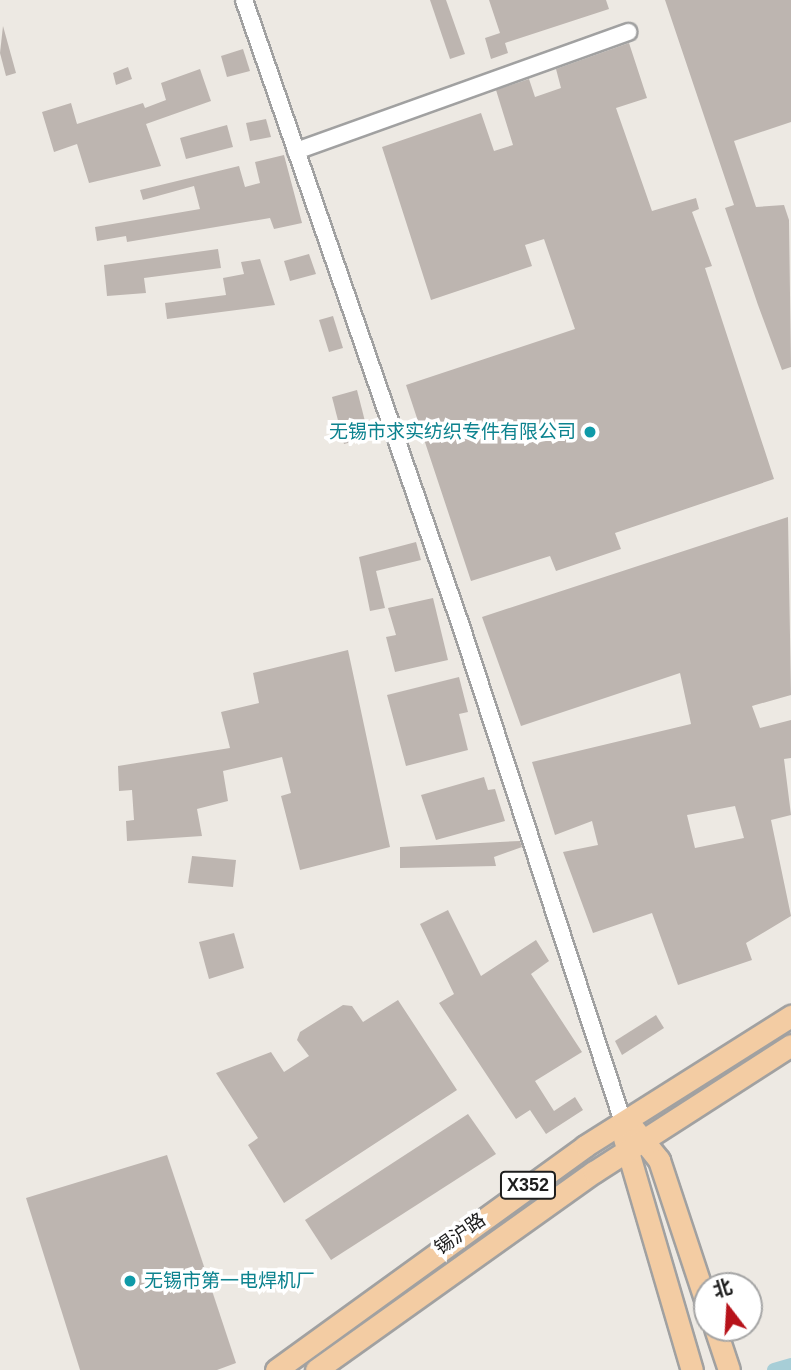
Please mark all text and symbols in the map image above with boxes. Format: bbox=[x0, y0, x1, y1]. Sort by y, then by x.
place label: 无锡市求实纺织专件有限公司 bbox=[329, 421, 576, 443]
marker: 无锡市求实纺织专件有限公司 bbox=[582, 424, 598, 440]
road number: X352 bbox=[498, 1170, 558, 1200]
street label: 锡沪路 bbox=[430, 1208, 490, 1260]
place label: 无锡市第一电焊机厂 bbox=[144, 1270, 315, 1292]
north arrow bbox=[693, 1272, 763, 1342]
marker: 无锡市第一电焊机厂 bbox=[122, 1273, 138, 1289]
text: 北 bbox=[710, 1276, 734, 1301]

